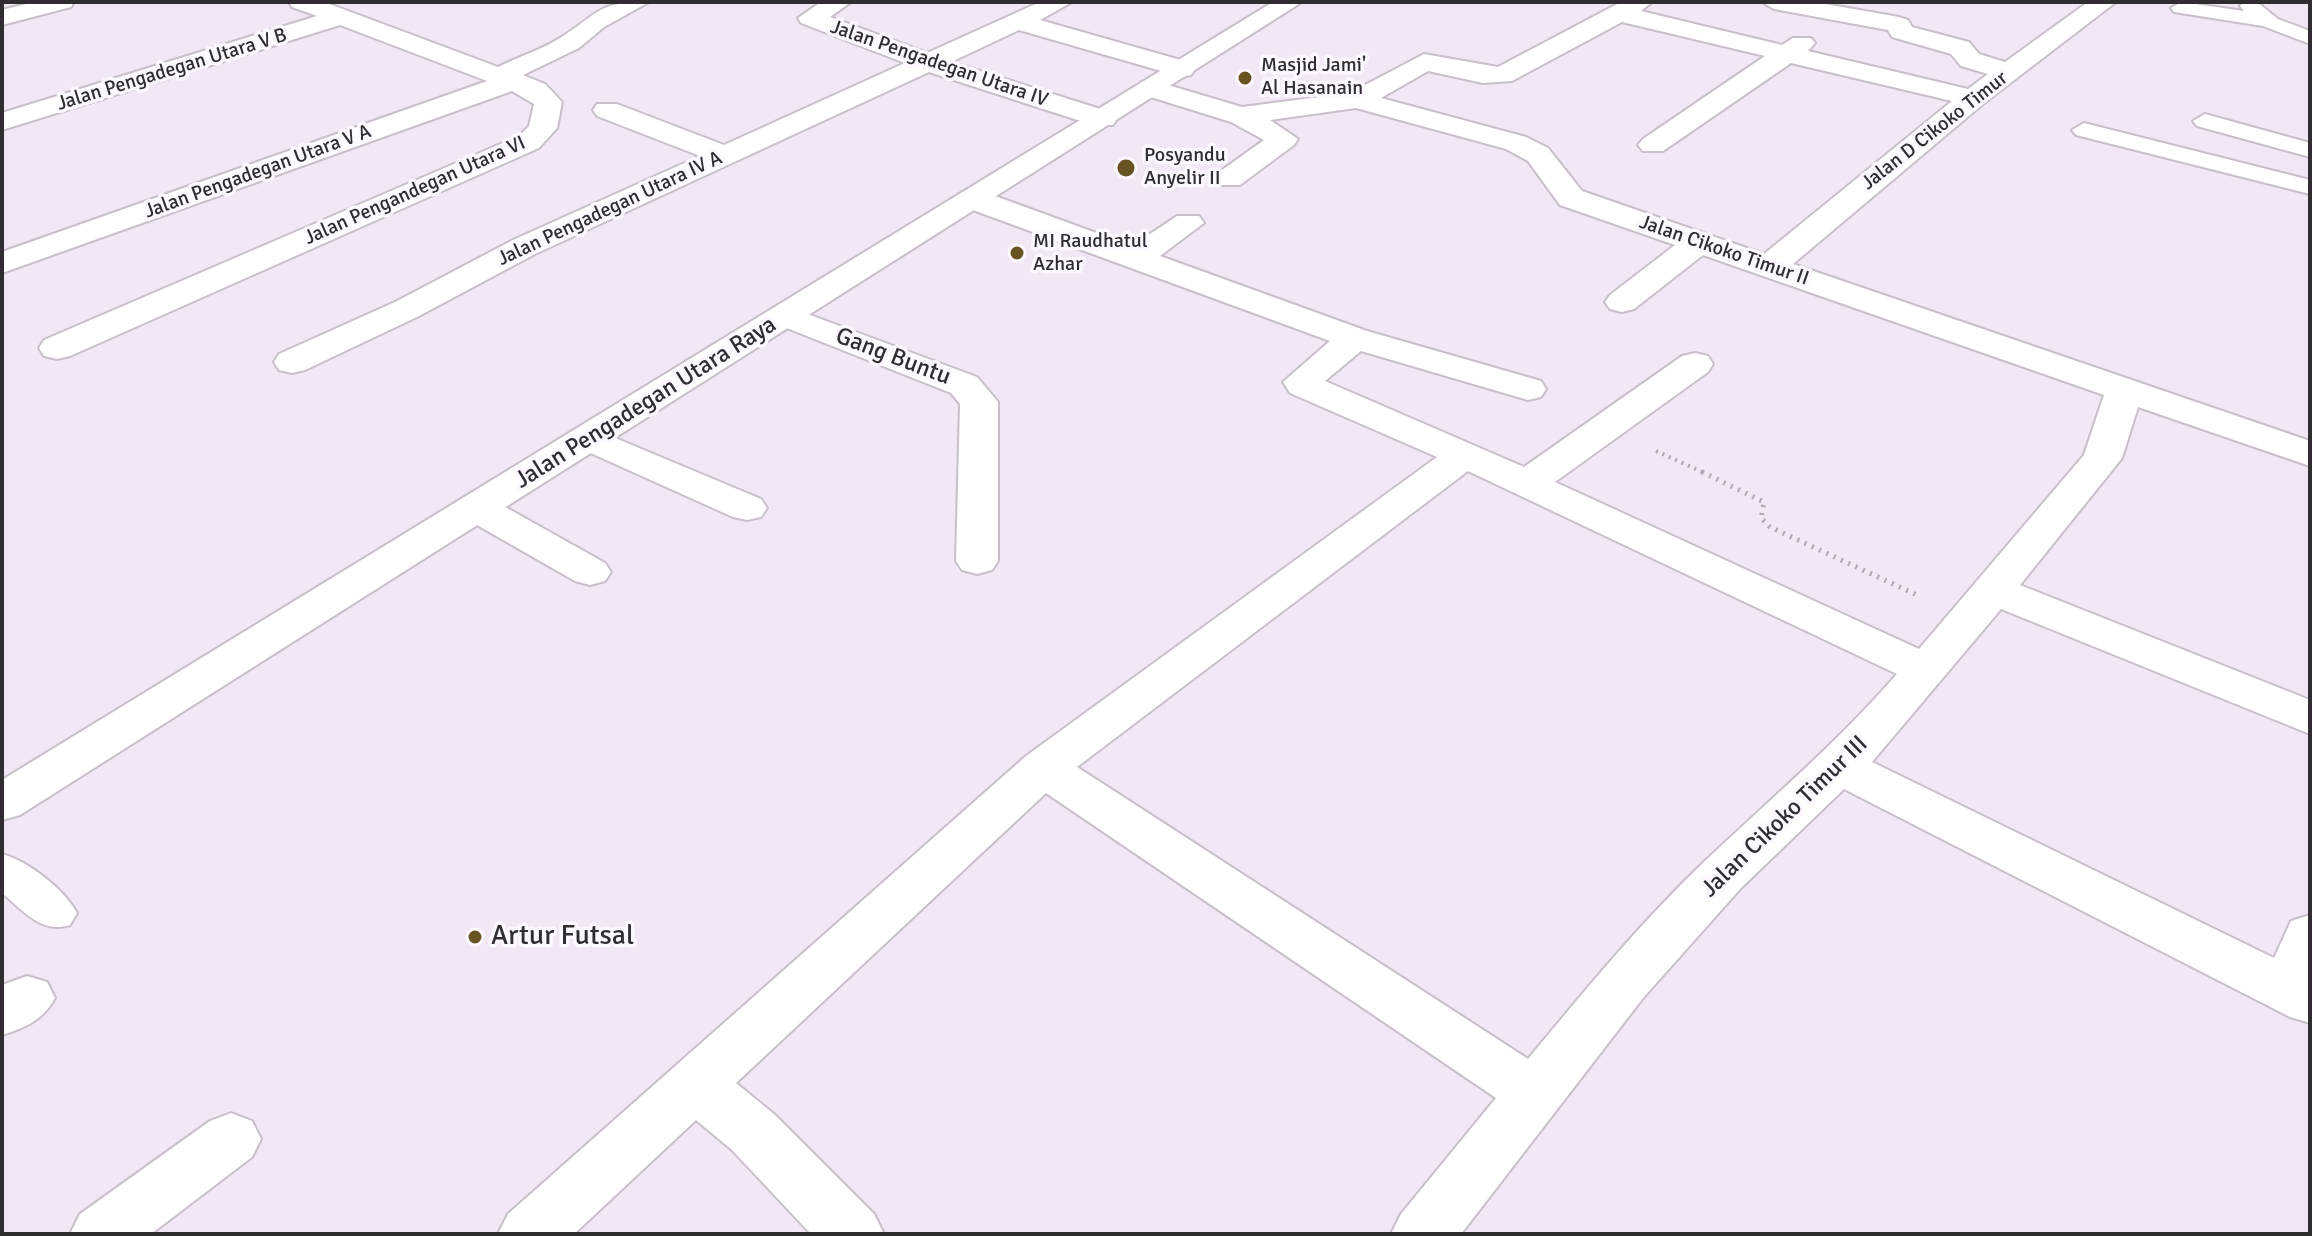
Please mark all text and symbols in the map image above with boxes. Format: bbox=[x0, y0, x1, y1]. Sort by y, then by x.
street label: Jalan Pengadegan Utara IV bbox=[827, 15, 1051, 113]
street label: Jalan Pengadegan Utara V B bbox=[54, 24, 290, 116]
place label: Masjid Jami' Al Hasanain bbox=[1261, 54, 1366, 101]
street label: Jalan D Cikoko Timur bbox=[1857, 67, 2013, 195]
marker: Masjid Jami' Al Hasanain bbox=[1236, 69, 1254, 87]
street label: Jalan Pengadegan Utara V A bbox=[141, 120, 375, 224]
street label: Jalan Pengandegan Utara VI bbox=[301, 131, 529, 251]
place label: Posyandu Anyelir II bbox=[1144, 144, 1226, 191]
street label: Jalan Pengadegan Utara IV A bbox=[494, 146, 726, 272]
marker: Posyandu Anyelir II bbox=[1115, 157, 1137, 179]
street label: Jalan Cikoko Timur II bbox=[1636, 211, 1812, 291]
place label: MI Raudhatul Azhar bbox=[1033, 230, 1148, 277]
marker: MI Raudhatul Azhar bbox=[1008, 244, 1026, 262]
street label: Jalan Pengadegan Utara Raya bbox=[510, 311, 782, 495]
street label: Gang Buntu bbox=[831, 322, 955, 392]
street label: Jalan Cikoko Timur III bbox=[1696, 730, 1874, 904]
place label: Artur Futsal bbox=[491, 920, 634, 954]
marker: Artur Futsal bbox=[466, 928, 484, 946]

